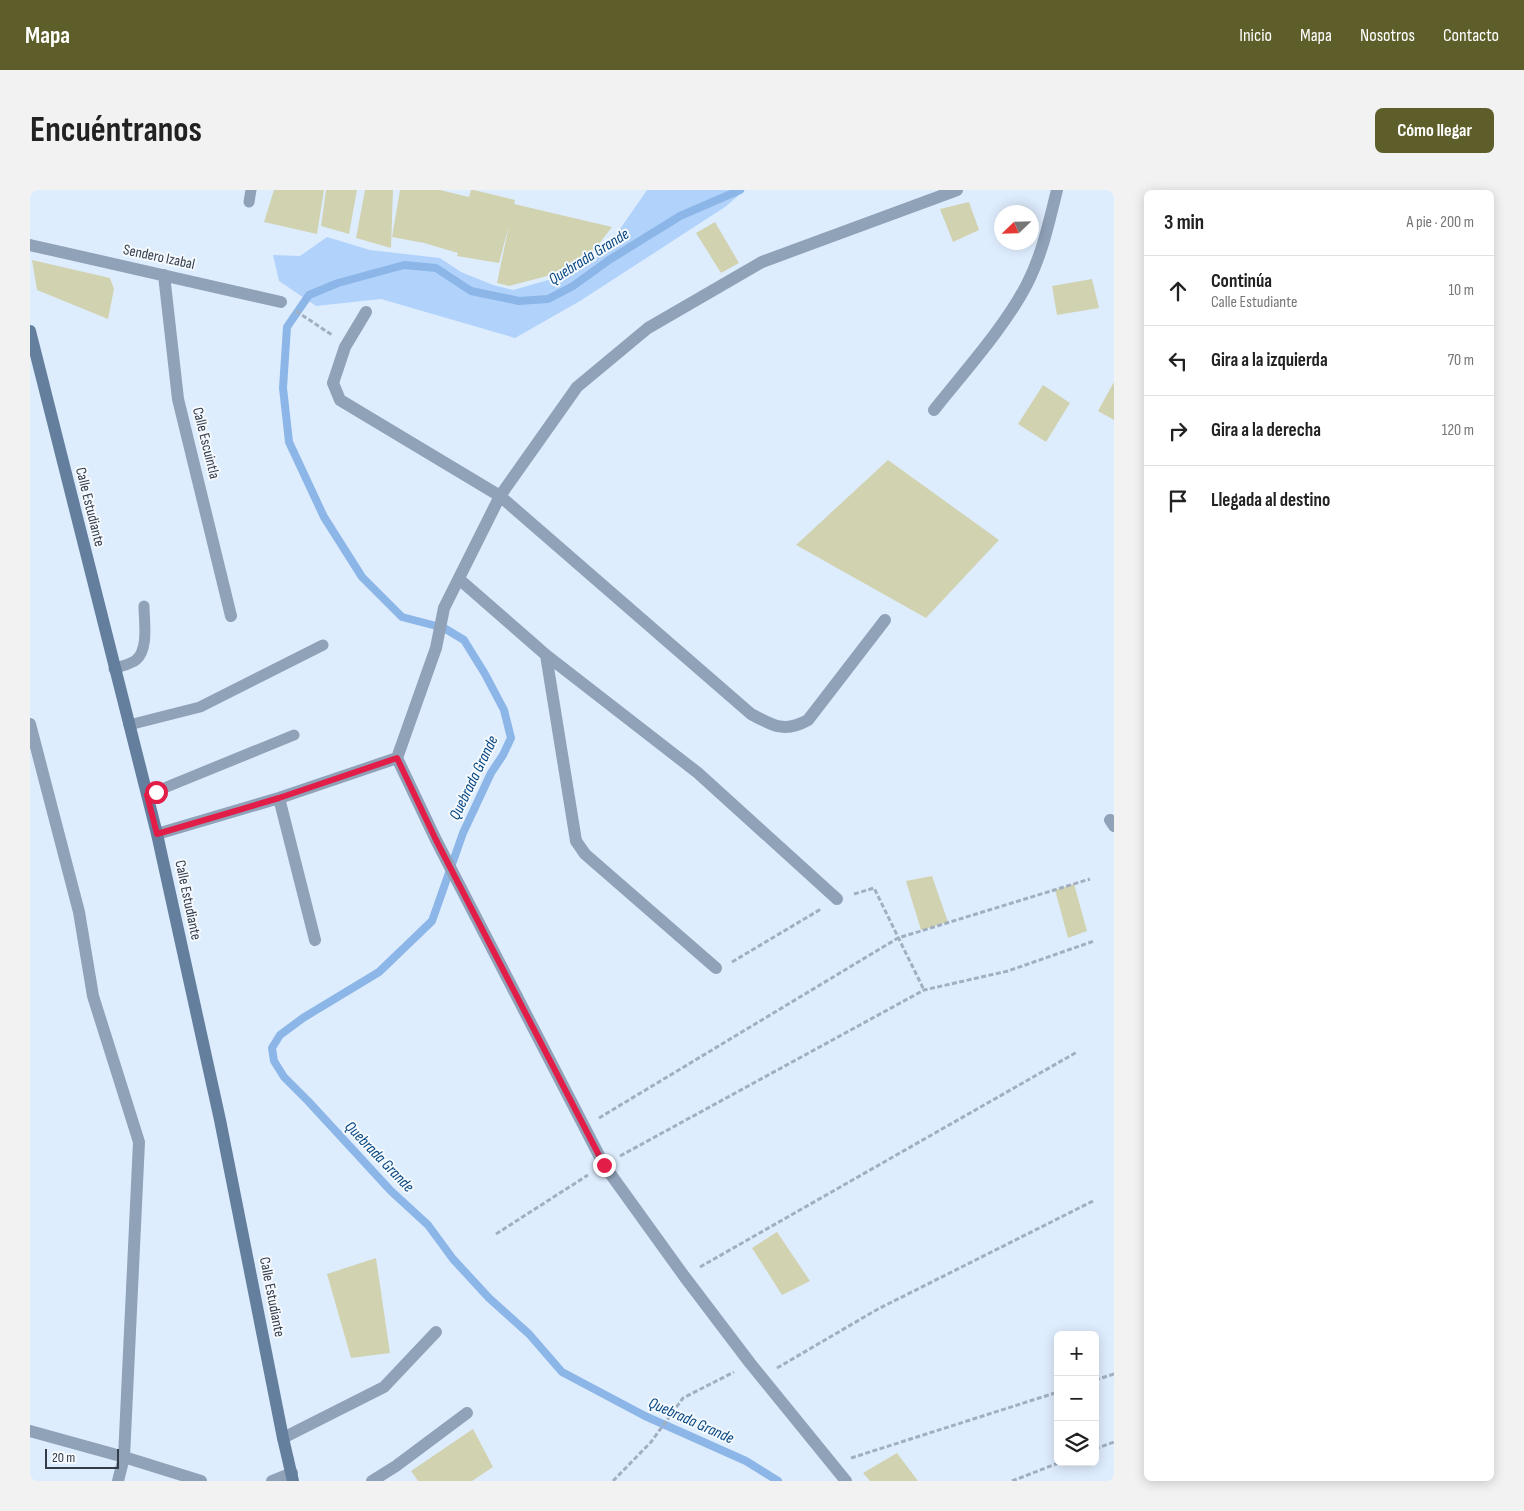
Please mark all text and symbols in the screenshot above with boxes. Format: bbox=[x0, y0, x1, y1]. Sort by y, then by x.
text: Mapa bbox=[25, 21, 70, 50]
text: Inicio bbox=[1239, 25, 1272, 46]
text: Mapa bbox=[1300, 25, 1332, 46]
text: Nosotros bbox=[1360, 25, 1415, 46]
text: Contacto bbox=[1443, 25, 1499, 46]
button: Cómo llegar bbox=[1375, 108, 1494, 153]
text: Encuéntranos bbox=[30, 109, 202, 152]
north arrow bbox=[994, 205, 1039, 250]
text: 3 min bbox=[1164, 210, 1204, 235]
text: A pie · 200 m bbox=[1407, 213, 1474, 232]
water label: Quebrada Grande bbox=[545, 225, 633, 289]
street label: Sendero Izabal bbox=[121, 240, 197, 274]
text: Continúa bbox=[1211, 270, 1272, 293]
icon: ahead bbox=[1164, 277, 1192, 305]
text: 10 m bbox=[1448, 281, 1474, 300]
text: Calle Estudiante bbox=[1211, 293, 1297, 312]
icon: left bbox=[1164, 347, 1192, 375]
text: Gira a la izquierda bbox=[1211, 349, 1328, 372]
text: 70 m bbox=[1448, 351, 1474, 370]
street label: Calle Escuintla bbox=[188, 405, 224, 481]
icon: right bbox=[1164, 417, 1192, 445]
text: Gira a la derecha bbox=[1211, 419, 1321, 442]
text: 120 m bbox=[1442, 421, 1474, 440]
street label: Calle Estudiante bbox=[71, 465, 109, 549]
icon: arrive bbox=[1164, 487, 1192, 515]
text: Llegada al destino bbox=[1211, 489, 1330, 512]
water label: Quebrada Grande bbox=[445, 733, 503, 823]
route start bbox=[145, 781, 168, 804]
street label: Calle Estudiante bbox=[170, 858, 206, 942]
water label: Quebrada Grande bbox=[340, 1118, 418, 1196]
route end bbox=[593, 1154, 616, 1177]
street label: Calle Estudiante bbox=[255, 1255, 289, 1339]
map controls bbox=[1054, 1331, 1099, 1466]
button: + bbox=[1054, 1331, 1099, 1376]
button: − bbox=[1054, 1376, 1099, 1421]
water label: Quebrada Grande bbox=[645, 1394, 737, 1448]
button: layers bbox=[1054, 1421, 1099, 1466]
scale bar bbox=[45, 1446, 119, 1469]
text: 20 m bbox=[52, 1449, 75, 1466]

